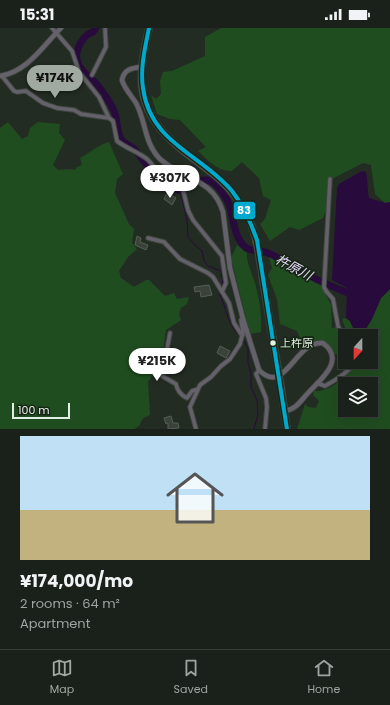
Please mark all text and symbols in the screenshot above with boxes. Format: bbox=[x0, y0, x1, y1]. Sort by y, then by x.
text: 15:31 bbox=[20, 4, 54, 25]
pin: ¥174K bbox=[27, 65, 83, 99]
text: ¥174K bbox=[36, 68, 74, 87]
pin: ¥307K bbox=[142, 165, 198, 199]
text: ¥307K bbox=[149, 168, 191, 187]
line badge: 83 bbox=[233, 201, 256, 220]
text: 83 bbox=[237, 202, 251, 218]
water label: 杵原川 bbox=[272, 250, 317, 286]
north arrow bbox=[338, 329, 378, 369]
map controls bbox=[338, 329, 378, 417]
place label: 上杵原 bbox=[280, 335, 313, 351]
marker: 上杵原 bbox=[268, 338, 278, 348]
pin: ¥215K bbox=[129, 348, 185, 382]
text: ¥215K bbox=[138, 351, 176, 370]
button: layers bbox=[338, 377, 378, 417]
scale bar bbox=[12, 401, 70, 420]
text: 100 m bbox=[18, 402, 50, 418]
icon: home bbox=[159, 462, 231, 534]
text: ¥174,000/mo bbox=[20, 569, 133, 593]
text: 2 rooms · 64 m² bbox=[20, 594, 120, 613]
text: Apartment bbox=[20, 614, 90, 633]
tab: Map bbox=[50, 657, 74, 698]
tab: Saved bbox=[174, 657, 208, 698]
tab: Home bbox=[307, 657, 340, 698]

